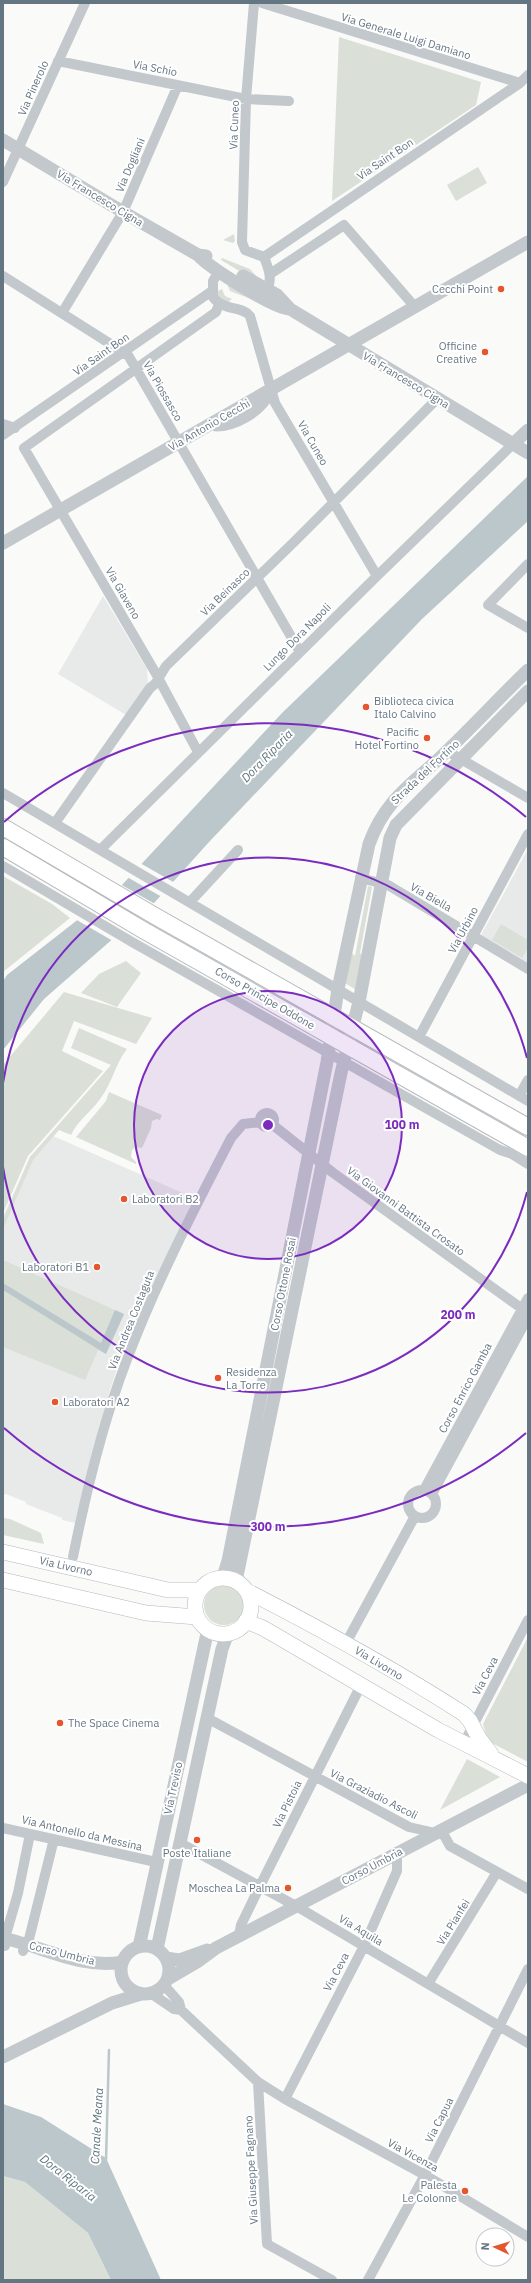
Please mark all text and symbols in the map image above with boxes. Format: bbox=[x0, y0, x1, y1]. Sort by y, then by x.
street label: Via Generale Luigi Damiano bbox=[339, 10, 473, 62]
street label: Via Schio bbox=[132, 57, 178, 79]
street label: Via Pinerolo bbox=[15, 58, 51, 118]
street label: Via Cuneo bbox=[226, 100, 242, 150]
street label: Via Saint Bon bbox=[354, 135, 416, 183]
street label: Via Dogliani bbox=[112, 136, 148, 194]
street label: Via Francesco Cigna bbox=[54, 167, 146, 229]
place label: Cecchi Point bbox=[432, 282, 493, 296]
marker: Cecchi Point bbox=[496, 284, 506, 294]
street label: Via Saint Bon bbox=[70, 330, 132, 378]
place label: Officine Creative bbox=[436, 339, 477, 366]
marker: Officine Creative bbox=[480, 347, 490, 357]
street label: Via Francesco Cigna bbox=[360, 349, 452, 411]
street label: Via Piossasco bbox=[140, 358, 186, 424]
street label: Via Antonio Cecchi bbox=[166, 396, 252, 454]
street label: Via Cuneo bbox=[295, 418, 331, 468]
street label: Via Giaveno bbox=[102, 564, 144, 622]
street label: Via Beinasco bbox=[197, 565, 253, 619]
street label: Lungo Dora Napoli bbox=[260, 600, 334, 674]
place label: Biblioteca civica Italo Calvino bbox=[374, 694, 454, 721]
marker: Biblioteca civica Italo Calvino bbox=[361, 702, 371, 712]
place label: Pacific Hotel Fortino bbox=[354, 725, 419, 752]
water label: Dora Riparia bbox=[238, 726, 296, 785]
marker: Pacific Hotel Fortino bbox=[422, 733, 432, 743]
street label: Strada del Fortino bbox=[388, 737, 462, 807]
street label: Via Biella bbox=[408, 880, 454, 915]
street label: Via Urbino bbox=[445, 904, 481, 956]
street label: Corso Principe Oddone bbox=[213, 964, 317, 1032]
text: 100 m bbox=[384, 1117, 420, 1132]
centre of rings bbox=[261, 1118, 275, 1132]
street label: Via Giovanni Battista Crosato bbox=[344, 1163, 468, 1259]
place label: Laboratori B2 bbox=[132, 1192, 199, 1206]
marker: Laboratori B2 bbox=[119, 1194, 129, 1204]
street label: Corso Ottone Rosai bbox=[267, 1236, 299, 1332]
place label: Laboratori B1 bbox=[22, 1260, 89, 1274]
marker: Laboratori B1 bbox=[92, 1262, 102, 1272]
street label: Via Andrea Costaguta bbox=[105, 1268, 157, 1372]
text: 200 m bbox=[440, 1307, 476, 1322]
street label: Corso Enrico Gamba bbox=[435, 1340, 495, 1436]
place label: Residenza La Torre bbox=[226, 1365, 277, 1392]
marker: Residenza La Torre bbox=[213, 1373, 223, 1383]
place label: Laboratori A2 bbox=[63, 1395, 130, 1409]
marker: Laboratori A2 bbox=[50, 1397, 60, 1407]
text: 300 m bbox=[250, 1519, 286, 1534]
street label: Via Livorno bbox=[38, 1553, 94, 1579]
street label: Via Livorno bbox=[352, 1643, 406, 1683]
street label: Via Ceva bbox=[469, 1654, 501, 1698]
place label: The Space Cinema bbox=[68, 1716, 159, 1730]
marker: The Space Cinema bbox=[55, 1718, 65, 1728]
street label: Via Treviso bbox=[161, 1760, 185, 1816]
street label: Via Graziadio Ascoli bbox=[328, 1766, 420, 1822]
street label: Via Pistoia bbox=[269, 1778, 305, 1830]
street label: Via Antonello da Messina bbox=[20, 1812, 144, 1854]
marker: Poste Italiane bbox=[192, 1835, 202, 1845]
street label: Corso Umbria bbox=[339, 1844, 405, 1888]
place label: Poste Italiane bbox=[163, 1846, 231, 1860]
place label: Moschea La Palma bbox=[188, 1881, 280, 1895]
marker: Moschea La Palma bbox=[283, 1883, 293, 1893]
street label: Via Pianfei bbox=[433, 1896, 473, 1948]
street label: Via Aquila bbox=[336, 1911, 386, 1949]
street label: Corso Umbria bbox=[28, 1938, 96, 1968]
street label: Via Ceva bbox=[320, 1950, 352, 1994]
water label: Canale Meana bbox=[87, 2087, 106, 2164]
street label: Via Capua bbox=[422, 2095, 456, 2145]
street label: Via Giuseppe Fagnano bbox=[241, 2115, 261, 2225]
street label: Via Vicenza bbox=[385, 2135, 441, 2175]
water label: Dora Riparia bbox=[37, 2151, 100, 2204]
place label: Palesta Le Colonne bbox=[402, 2178, 457, 2205]
marker: Palesta Le Colonne bbox=[460, 2186, 470, 2196]
north arrow bbox=[475, 2227, 515, 2267]
text: N bbox=[478, 2242, 492, 2251]

